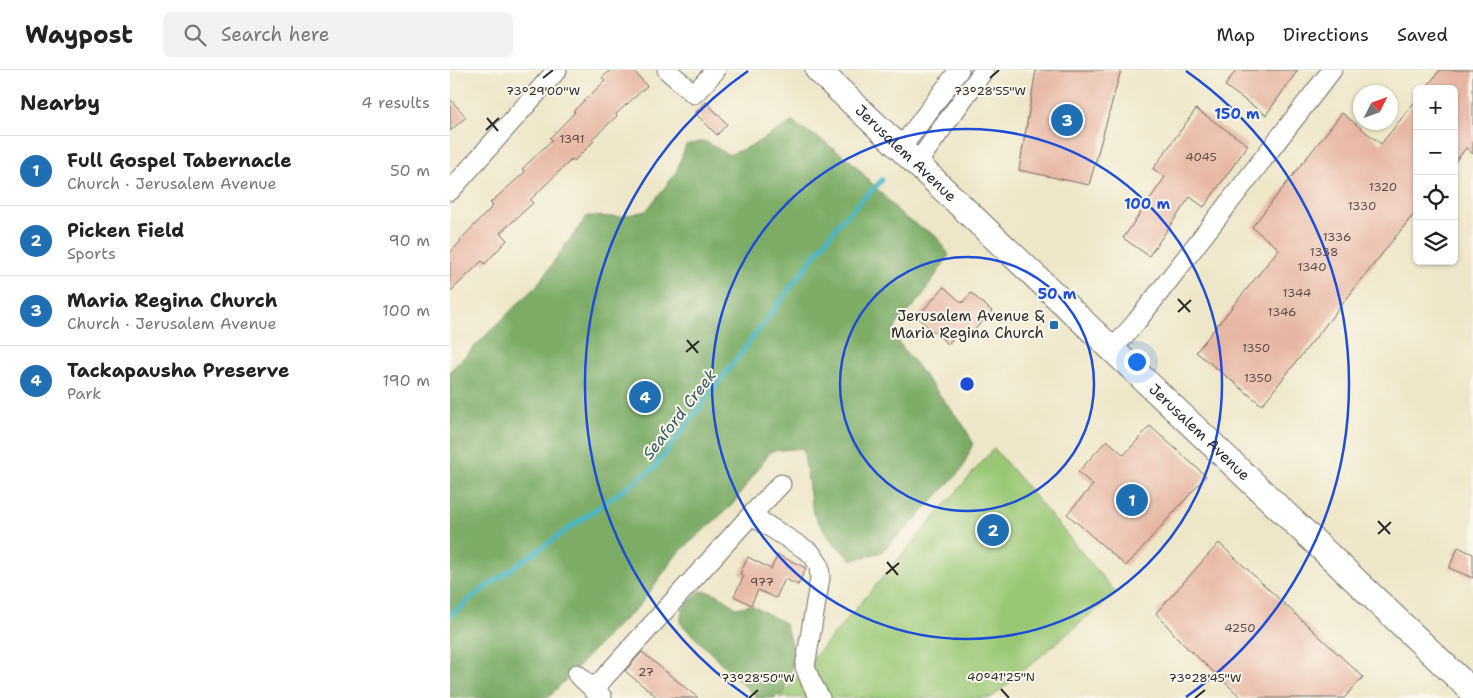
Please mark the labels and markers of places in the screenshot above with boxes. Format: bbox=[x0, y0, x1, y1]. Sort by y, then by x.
pin: 3 bbox=[1051, 101, 1083, 139]
place label: Jerusalem Avenue & Maria Regina Church bbox=[891, 306, 1045, 343]
marker: Jerusalem Avenue & Maria Regina Church bbox=[1048, 319, 1060, 331]
centre of rings bbox=[958, 375, 976, 393]
pin: 4 bbox=[629, 378, 661, 416]
pin: 1 bbox=[1116, 481, 1148, 519]
pin: 2 bbox=[977, 511, 1009, 549]

